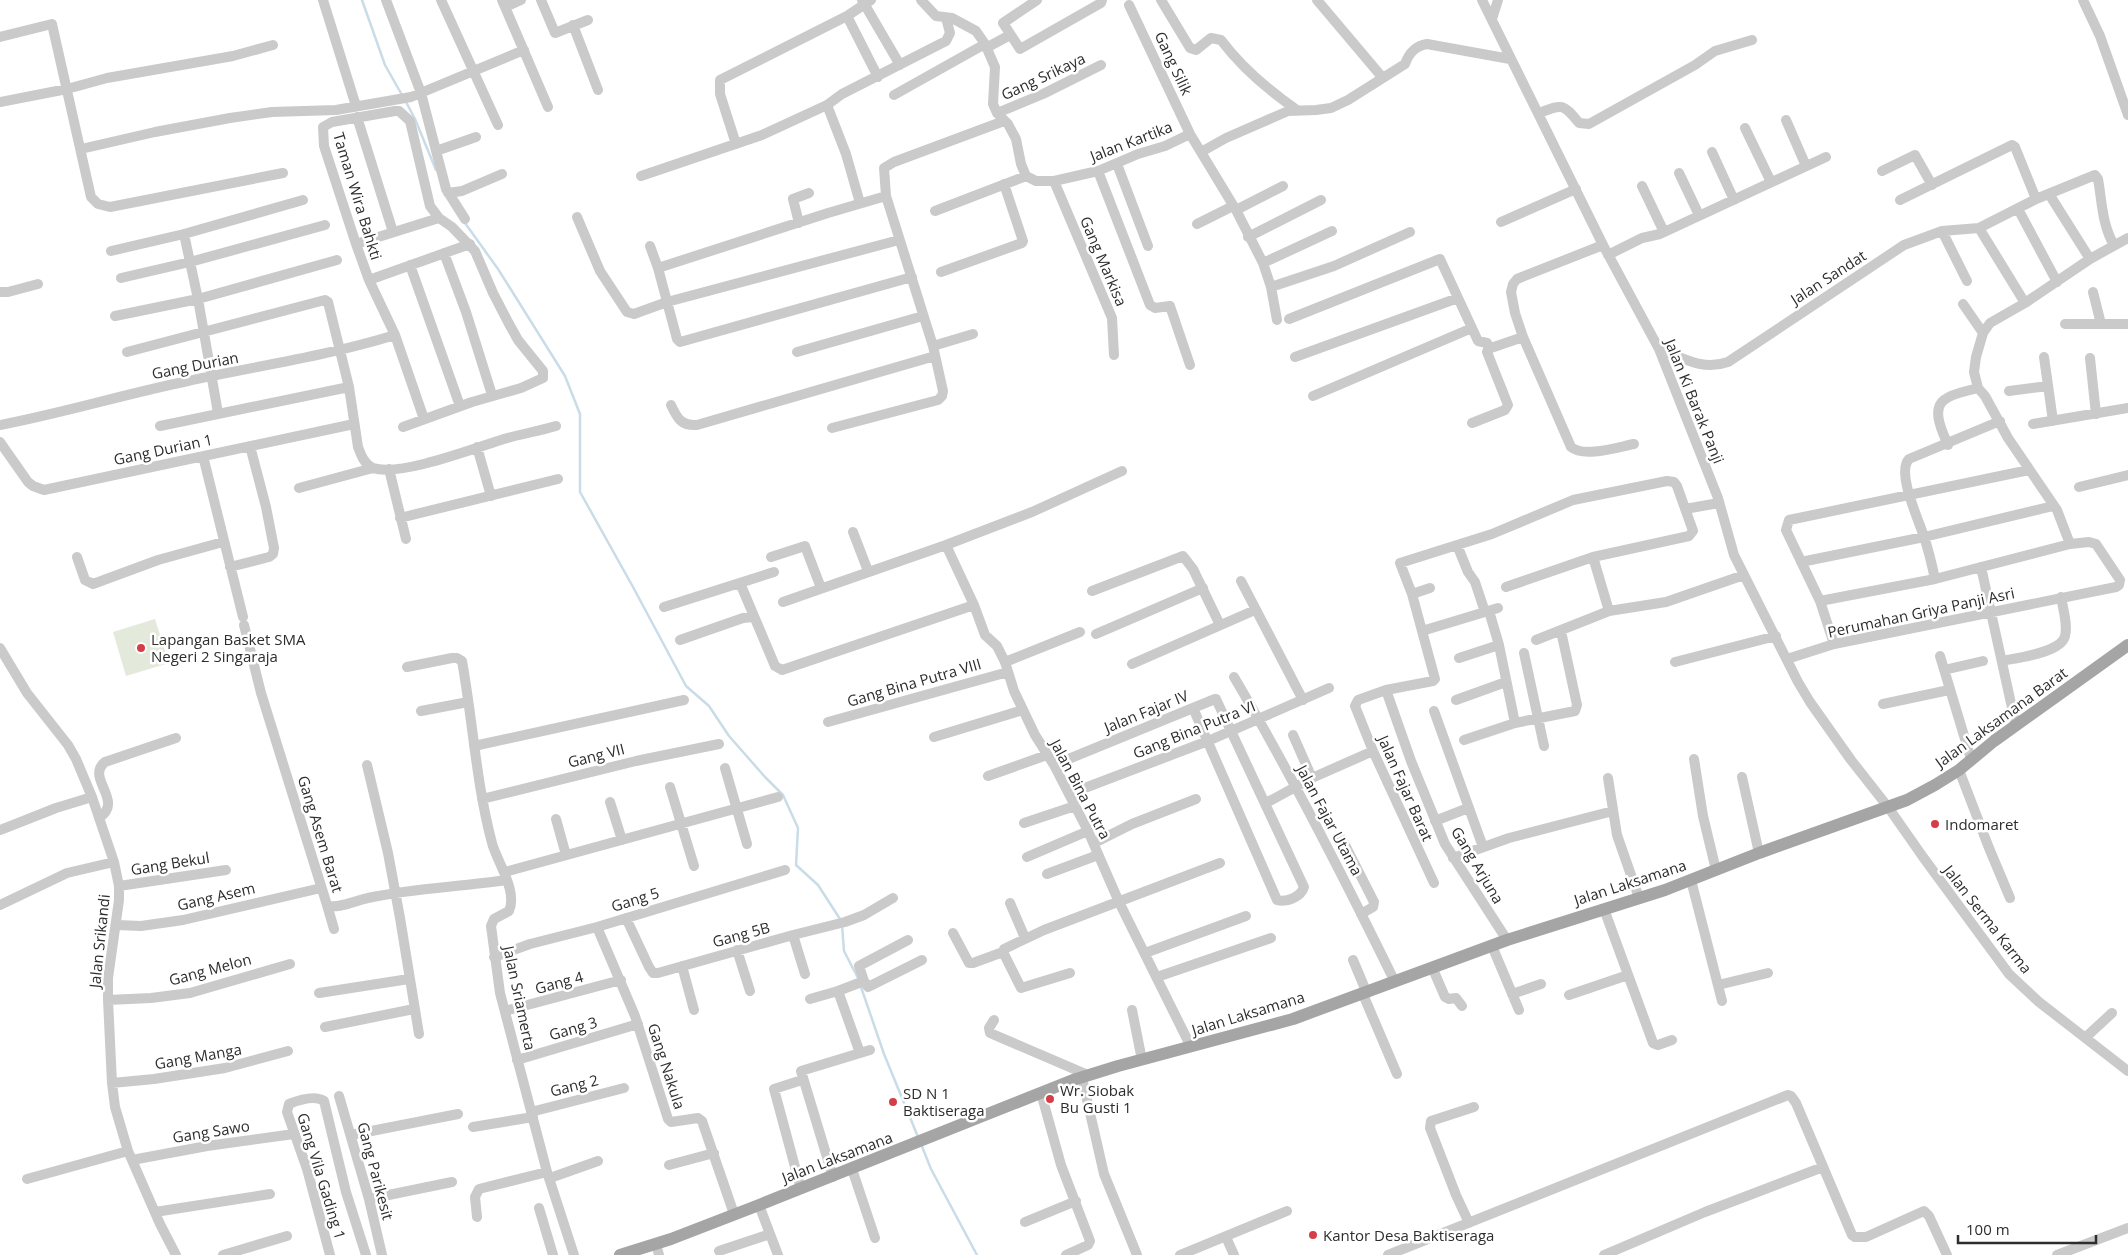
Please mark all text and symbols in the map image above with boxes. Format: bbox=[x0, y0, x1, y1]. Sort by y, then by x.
street label: Gang Silik bbox=[1151, 28, 1197, 98]
street label: Gang Srikaya bbox=[998, 48, 1088, 104]
street label: Jalan Kartika bbox=[1085, 116, 1175, 167]
street label: Taman Wira Bahkti bbox=[329, 130, 387, 262]
street label: Gang Markisa bbox=[1076, 213, 1132, 309]
street label: Jalan Sandat bbox=[1785, 245, 1870, 310]
street label: Jalan Ki Barak Panji bbox=[1660, 334, 1729, 466]
street label: Gang Durian bbox=[150, 347, 240, 383]
street label: Gang Durian 1 bbox=[112, 429, 214, 469]
street label: Perumahan Griya Panji Asri bbox=[1826, 582, 2016, 642]
place label: Lapangan Basket SMA Negeri 2 Singaraja bbox=[151, 629, 306, 666]
marker: Lapangan Basket SMA Negeri 2 Singaraja bbox=[135, 642, 147, 654]
street label: Gang Bina Putra VIII bbox=[845, 653, 983, 711]
street label: Jalan Laksamana Barat bbox=[1929, 662, 2071, 773]
street label: Jalan Fajar IV bbox=[1099, 685, 1191, 738]
street label: Gang Bina Putra VI bbox=[1130, 695, 1258, 763]
street label: Jalan Fajar Barat bbox=[1373, 730, 1438, 844]
street label: Jalan Bina Putra bbox=[1045, 734, 1116, 842]
street label: Gang VII bbox=[566, 738, 626, 772]
street label: Jalan Fajar Utama bbox=[1291, 759, 1368, 879]
street label: Gang Asem Barat bbox=[294, 773, 348, 895]
place label: Indomaret bbox=[1945, 814, 2019, 834]
marker: Indomaret bbox=[1929, 818, 1941, 830]
street label: Gang Arjuna bbox=[1447, 823, 1509, 907]
street label: Gang Bekul bbox=[129, 847, 211, 879]
street label: Jalan Laksamana bbox=[1569, 854, 1689, 910]
street label: Jalan Serma Karma bbox=[1938, 859, 2037, 977]
street label: Gang Asem bbox=[175, 877, 257, 915]
street label: Gang 5 bbox=[609, 882, 661, 916]
street label: Jalan Srikandi bbox=[84, 893, 114, 991]
street label: Gang 5B bbox=[710, 917, 772, 951]
street label: Jalan Sriamerta bbox=[499, 942, 541, 1052]
street label: Gang Melon bbox=[167, 948, 253, 990]
street label: Gang 4 bbox=[533, 966, 586, 998]
street label: Jalan Laksamana bbox=[1187, 986, 1307, 1040]
street label: Gang 3 bbox=[547, 1012, 599, 1044]
street label: Gang Nakula bbox=[644, 1020, 690, 1112]
street label: Gang Manga bbox=[153, 1039, 243, 1073]
street label: Gang 2 bbox=[548, 1069, 600, 1101]
place label: Wr. Siobak Bu Gusti 1 bbox=[1060, 1080, 1134, 1117]
place label: SD N 1 Baktiseraga bbox=[903, 1083, 985, 1120]
marker: Wr. Siobak Bu Gusti 1 bbox=[1044, 1093, 1056, 1105]
marker: SD N 1 Baktiseraga bbox=[887, 1096, 899, 1108]
street label: Gang Vila Gading 1 bbox=[293, 1110, 351, 1242]
street label: Gang Sawo bbox=[171, 1115, 251, 1147]
street label: Gang Parikesit bbox=[353, 1120, 399, 1222]
street label: Jalan Laksamana bbox=[777, 1127, 895, 1188]
scale bar bbox=[1958, 1212, 2096, 1244]
text: 100 m bbox=[1966, 1219, 2010, 1239]
place label: Kantor Desa Baktiseraga bbox=[1323, 1225, 1494, 1245]
marker: Kantor Desa Baktiseraga bbox=[1307, 1229, 1319, 1241]

